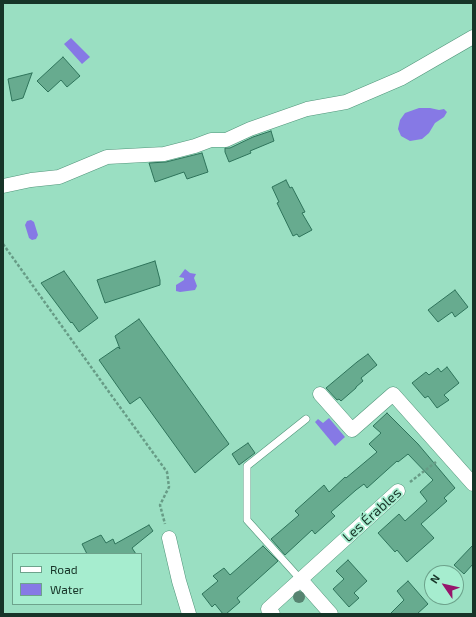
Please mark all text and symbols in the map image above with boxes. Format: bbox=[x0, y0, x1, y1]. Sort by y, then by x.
street label: Les Érables bbox=[339, 484, 405, 546]
legend bbox=[12, 553, 142, 605]
text: Road bbox=[50, 562, 78, 576]
north arrow bbox=[424, 565, 464, 605]
text: N bbox=[427, 572, 442, 586]
text: Water bbox=[50, 582, 84, 596]

